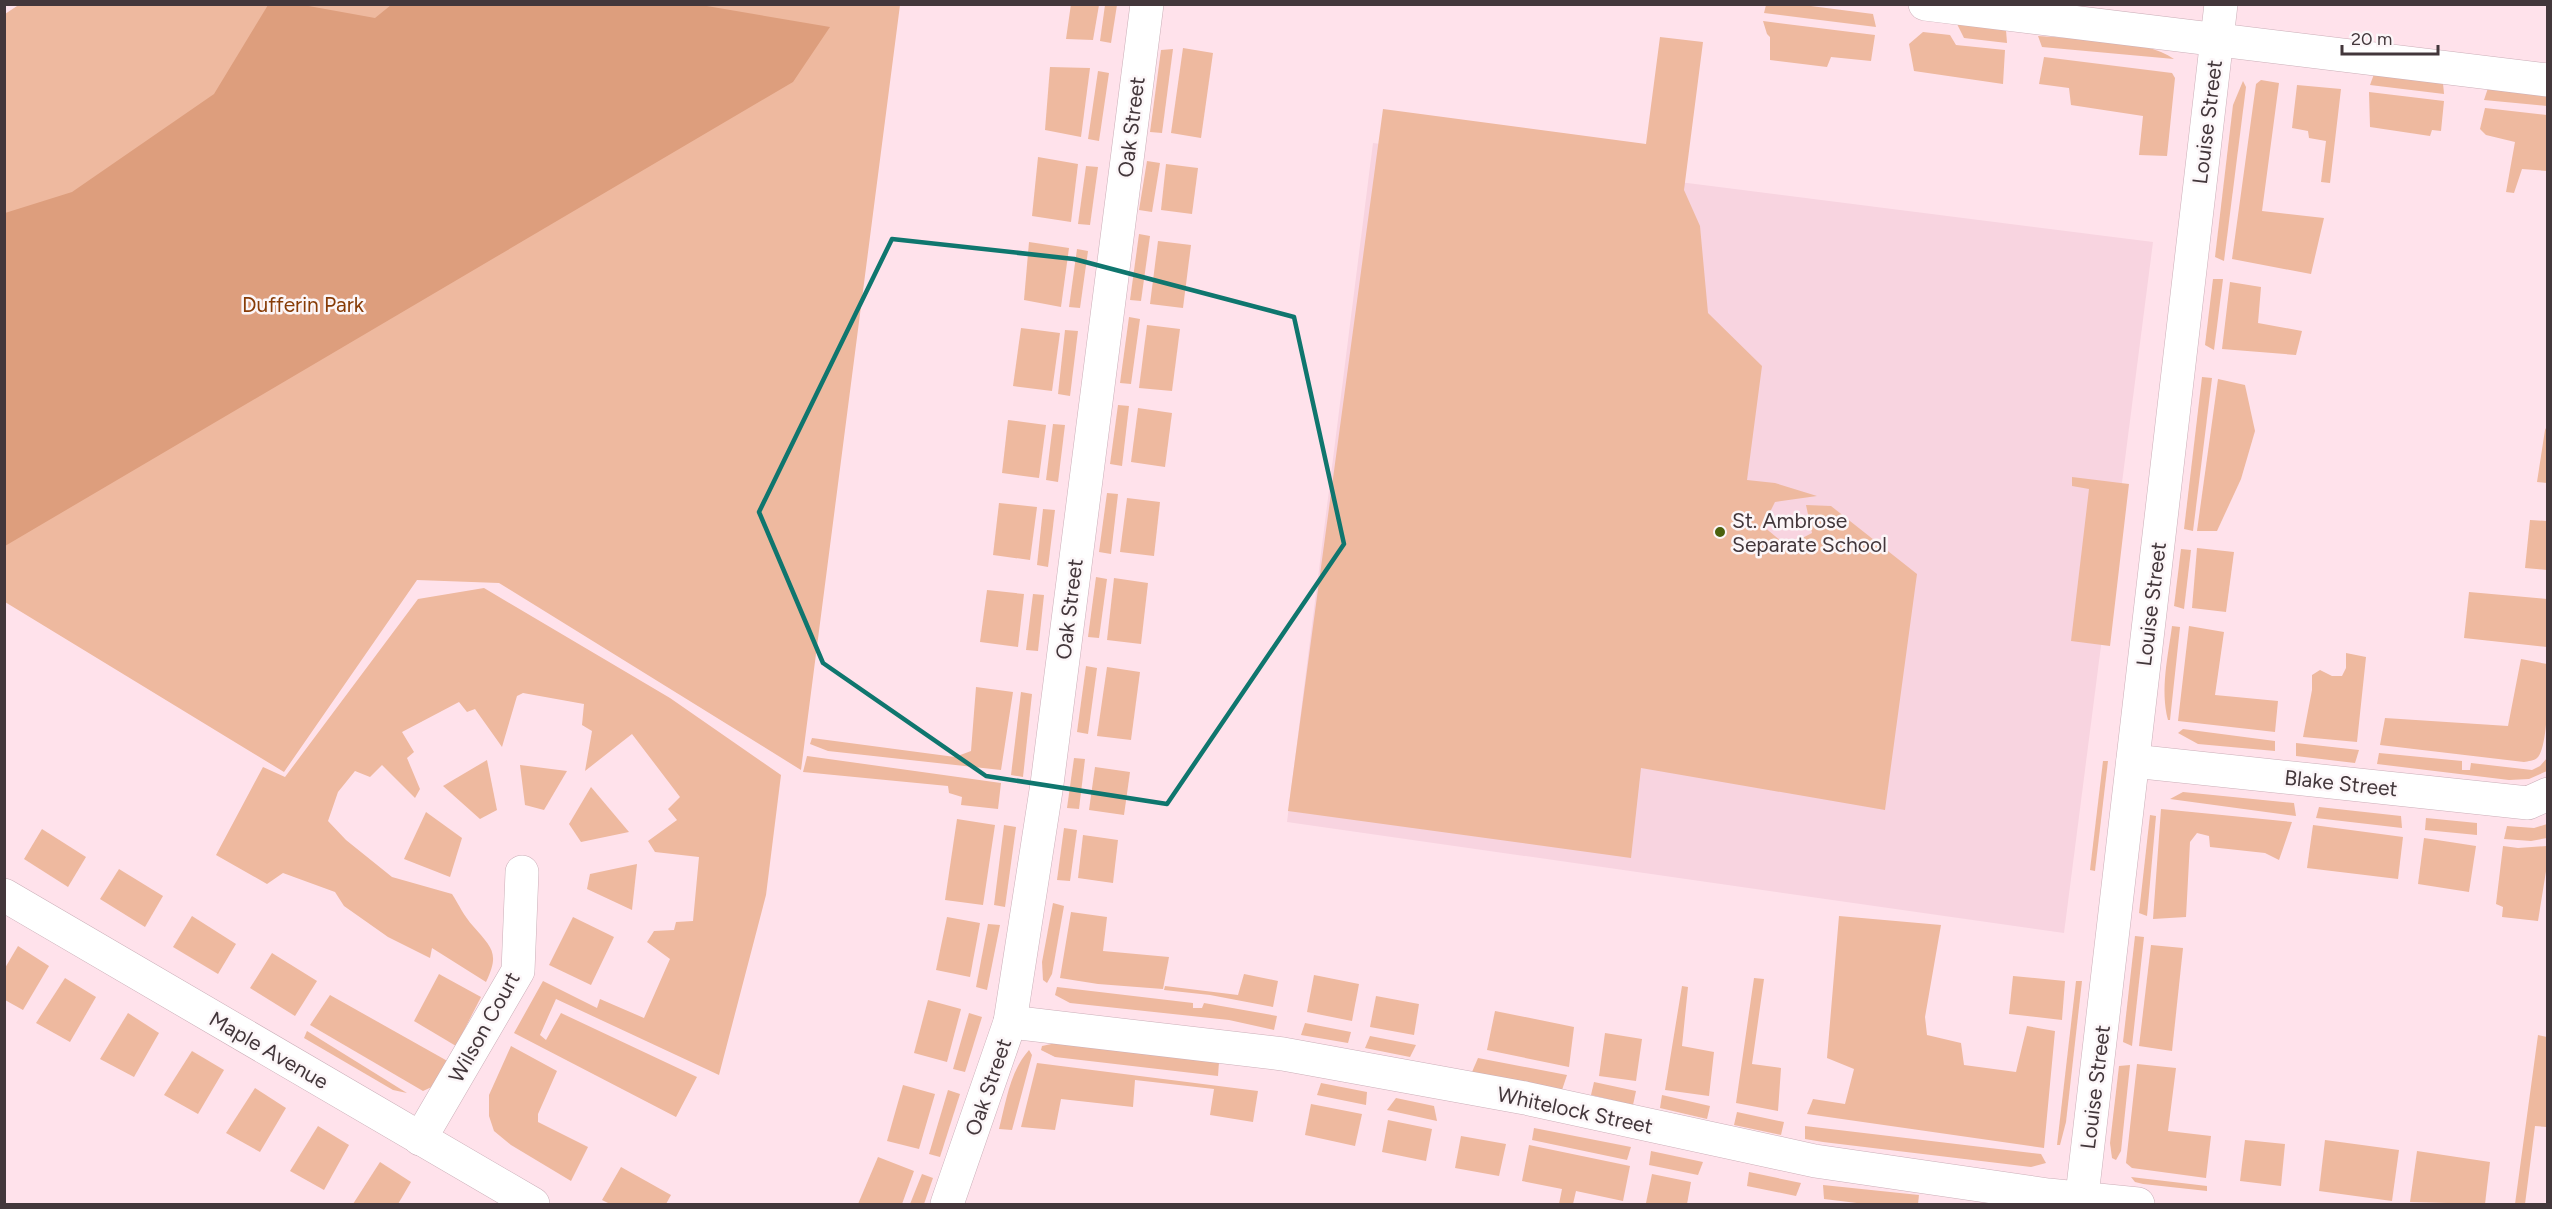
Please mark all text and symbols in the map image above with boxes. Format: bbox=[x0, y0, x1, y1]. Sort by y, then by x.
scale bar bbox=[2342, 18, 2438, 56]
text: 20 m bbox=[2351, 28, 2392, 50]
street label: Louise Street bbox=[2187, 58, 2227, 186]
street label: Oak Street bbox=[1112, 75, 1150, 179]
park label: Dufferin Park bbox=[242, 292, 365, 317]
place label: St. Ambrose Separate School bbox=[1732, 508, 1887, 557]
marker: St. Ambrose Separate School bbox=[1713, 525, 1727, 539]
street label: Louise Street bbox=[2131, 540, 2171, 668]
street label: Oak Street bbox=[1050, 557, 1088, 661]
street label: Blake Street bbox=[2283, 765, 2399, 801]
street label: Wilson Court bbox=[443, 967, 525, 1087]
street label: Maple Avenue bbox=[205, 1006, 333, 1094]
street label: Louise Street bbox=[2075, 1023, 2115, 1151]
street label: Oak Street bbox=[960, 1035, 1016, 1139]
street label: Whitelock Street bbox=[1495, 1081, 1655, 1139]

